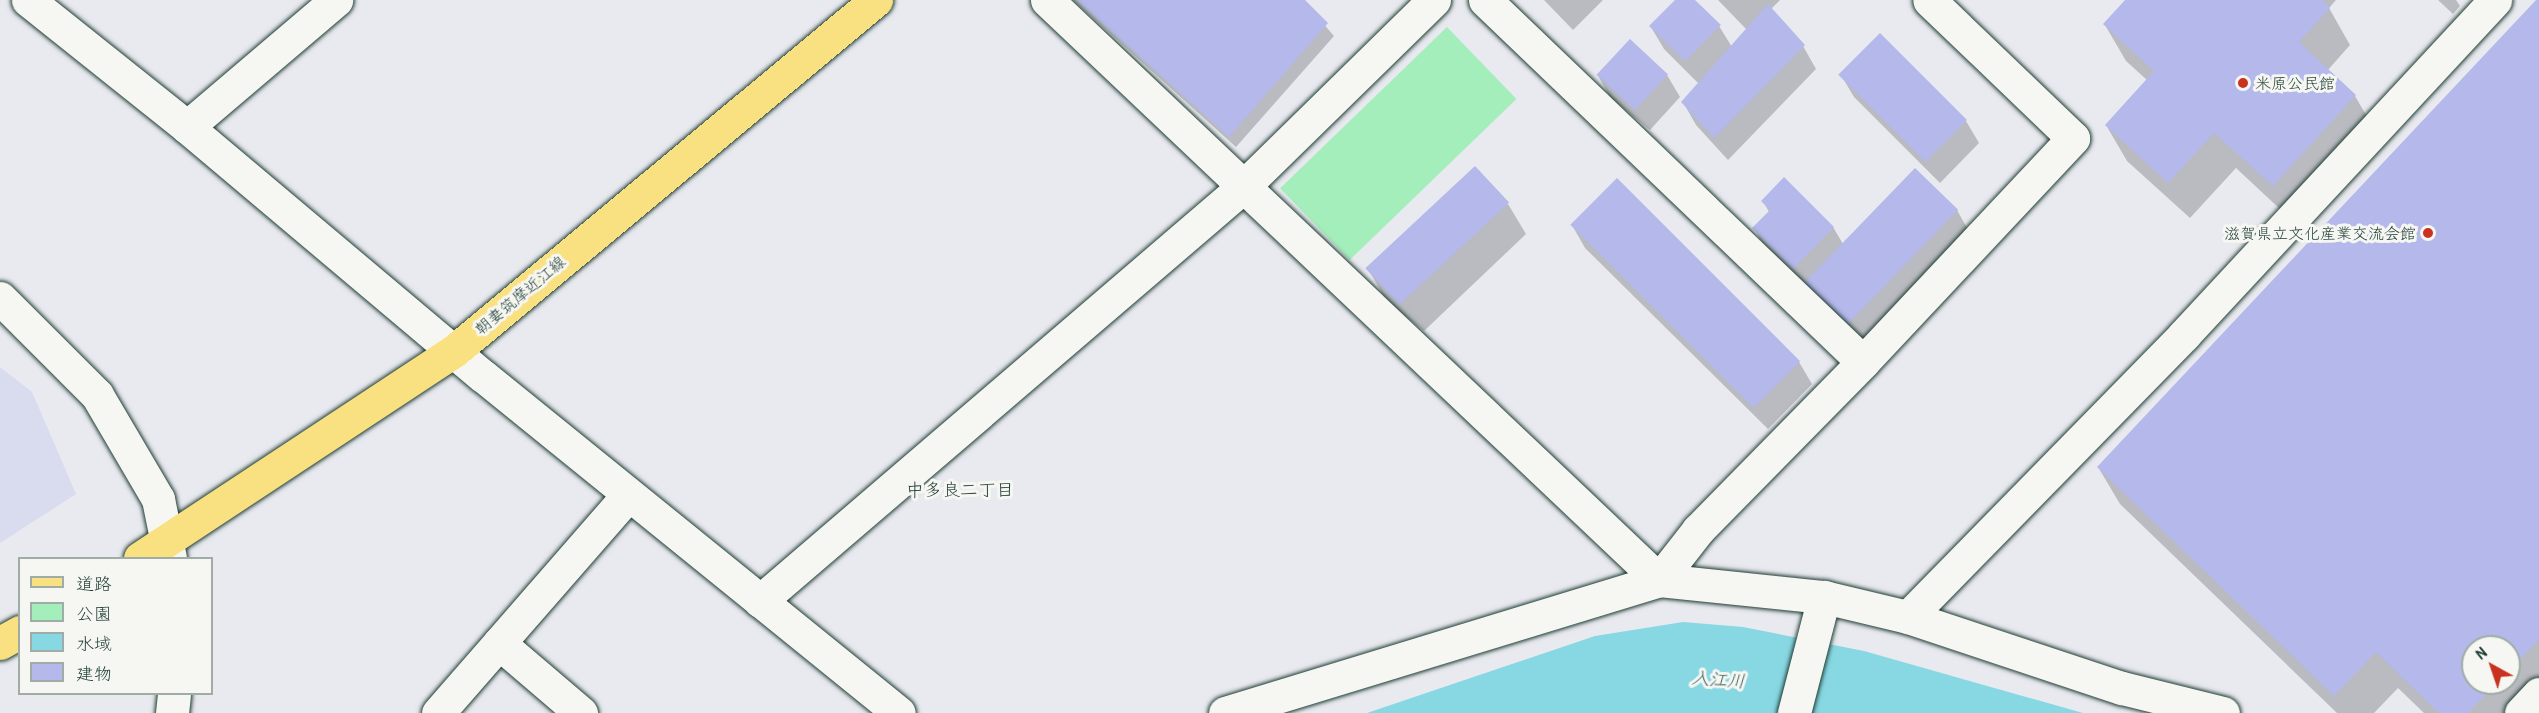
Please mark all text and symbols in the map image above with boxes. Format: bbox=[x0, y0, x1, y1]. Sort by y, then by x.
place label: 米原公民館 bbox=[2255, 73, 2335, 93]
marker: 米原公民館 bbox=[2236, 76, 2250, 90]
place label: 滋賀県立文化産業交流会館 bbox=[2224, 223, 2416, 243]
marker: 滋賀県立文化産業交流会館 bbox=[2421, 226, 2435, 240]
street label: 朝妻筑摩近江線 bbox=[471, 252, 569, 338]
district label: 中多良二丁目 bbox=[906, 479, 1014, 501]
legend bbox=[18, 557, 213, 695]
text: 道路 bbox=[76, 571, 112, 596]
text: 公園 bbox=[76, 601, 112, 626]
text: 水域 bbox=[76, 631, 112, 656]
north arrow bbox=[2461, 635, 2521, 695]
text: N bbox=[2470, 642, 2491, 664]
text: 建物 bbox=[76, 661, 112, 686]
water label: 入江川 bbox=[1690, 667, 1746, 693]

